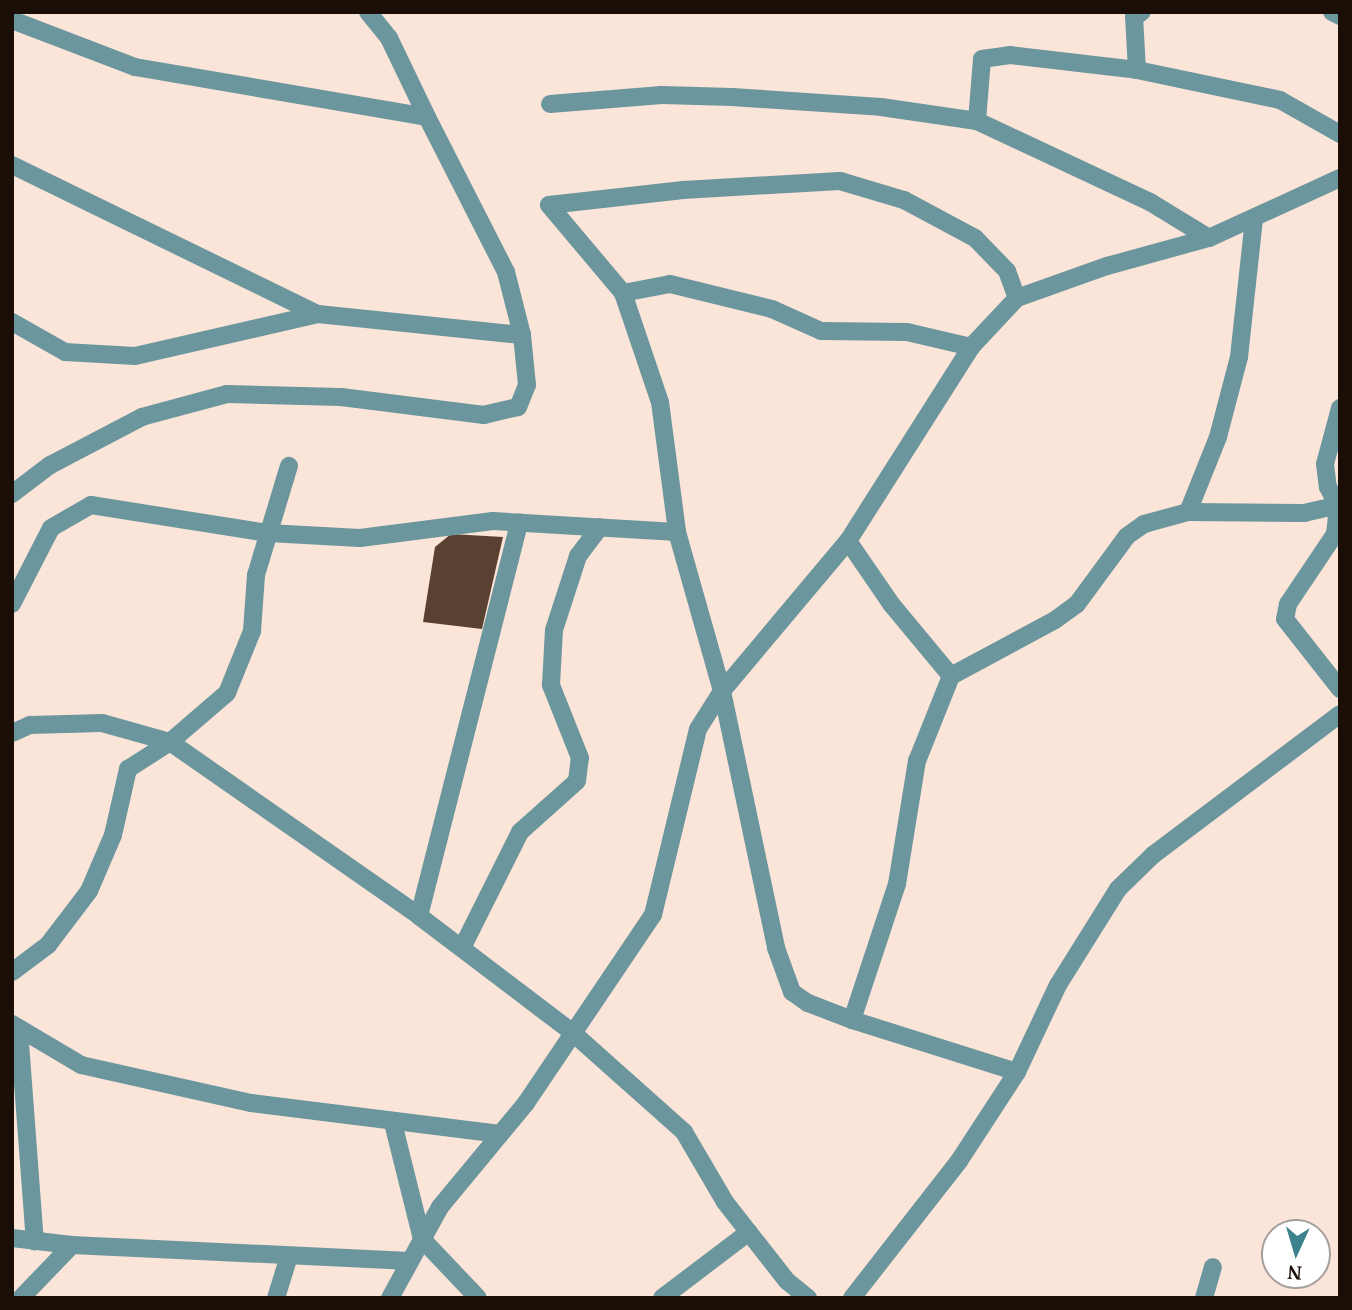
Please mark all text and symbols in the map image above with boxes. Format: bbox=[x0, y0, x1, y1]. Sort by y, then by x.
north arrow bbox=[1261, 1219, 1331, 1289]
text: N bbox=[1287, 1260, 1303, 1286]

